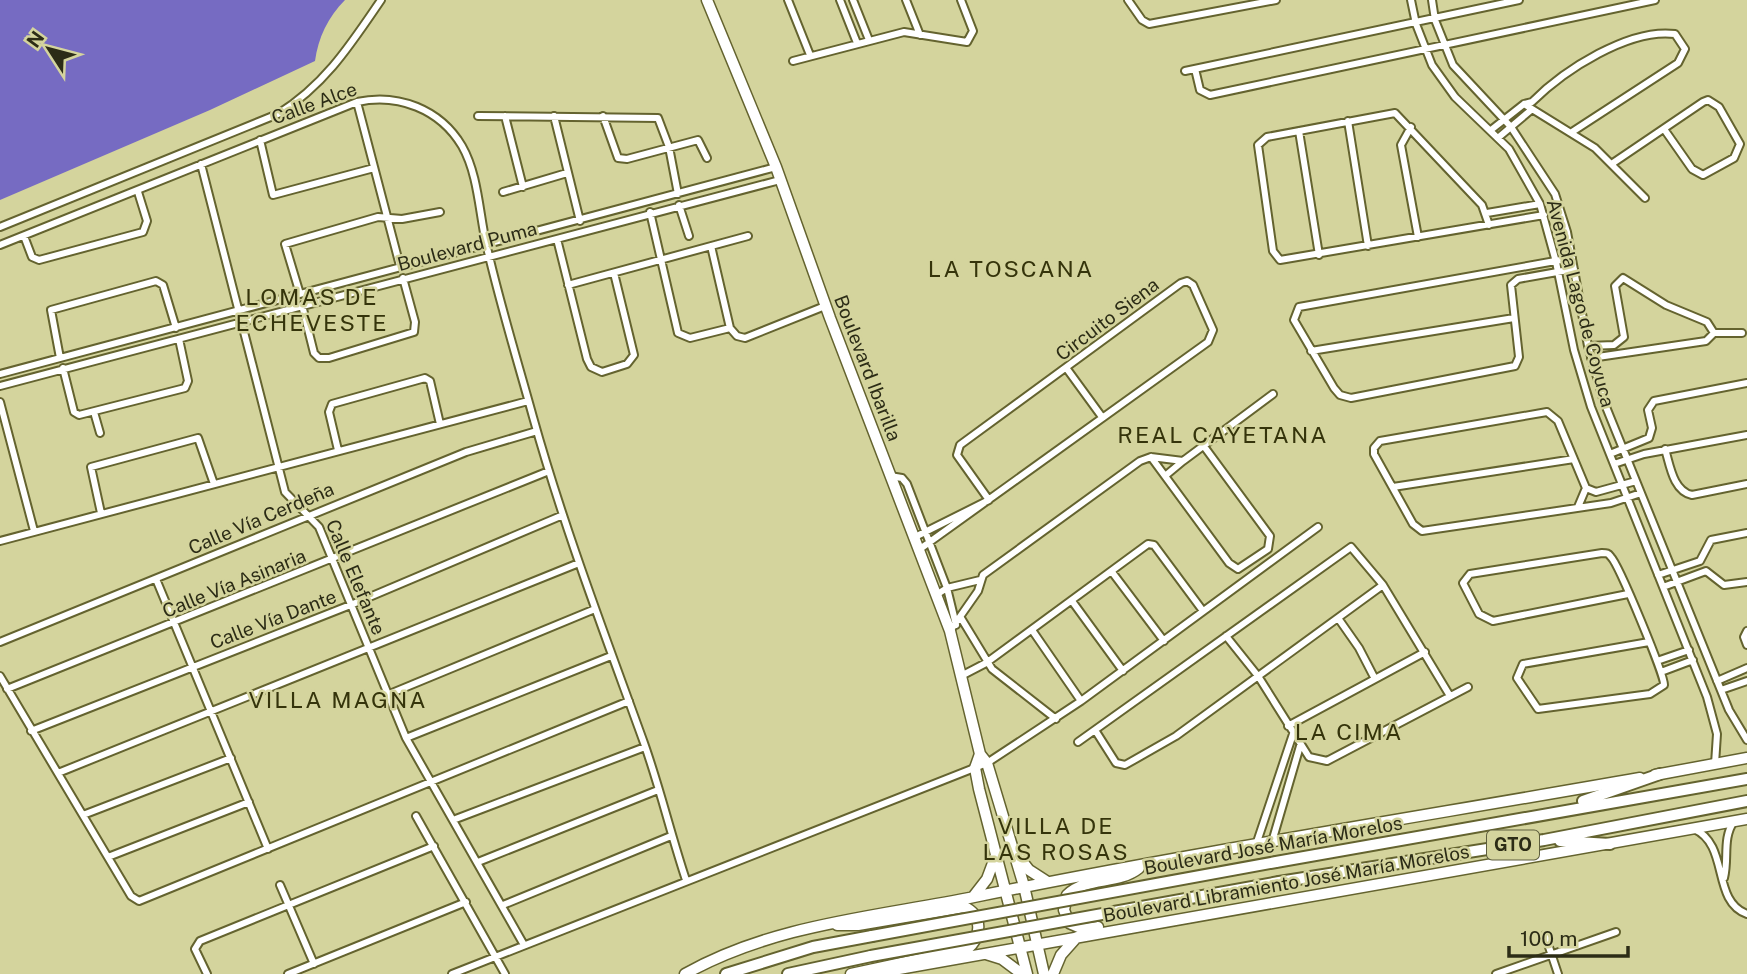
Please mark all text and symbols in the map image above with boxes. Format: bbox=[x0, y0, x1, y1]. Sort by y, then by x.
north arrow bbox=[14, 14, 84, 84]
text: N bbox=[22, 27, 49, 51]
street label: Calle Alce bbox=[268, 77, 360, 129]
street label: Avenida Lago de Coyuca bbox=[1543, 197, 1619, 409]
street label: Boulevard Puma bbox=[395, 217, 539, 275]
district label: LA TOSCANA bbox=[928, 255, 1094, 282]
street label: Circuito Siena bbox=[1051, 273, 1163, 365]
district label: LOMAS DE ECHEVESTE bbox=[236, 283, 388, 336]
street label: Boulevard Ibarilla bbox=[830, 292, 906, 444]
district label: REAL CAYETANA bbox=[1117, 421, 1329, 448]
street label: Calle Vía Cerdeña bbox=[185, 477, 337, 559]
street label: Calle Elefante bbox=[322, 516, 390, 638]
street label: Calle Vía Asinaria bbox=[159, 544, 309, 622]
street label: Calle Vía Dante bbox=[207, 585, 339, 653]
district label: VILLA MAGNA bbox=[248, 686, 428, 713]
district label: LA CIMA bbox=[1295, 718, 1403, 745]
street label: Boulevard José María Morelos bbox=[1142, 811, 1404, 879]
district label: VILLA DE LAS ROSAS bbox=[982, 812, 1130, 865]
road number: GTO bbox=[1487, 830, 1539, 860]
street label: Boulevard Libramiento José María Morelos bbox=[1101, 840, 1471, 926]
scale bar bbox=[1509, 914, 1628, 958]
text: 100 m bbox=[1520, 926, 1577, 951]

